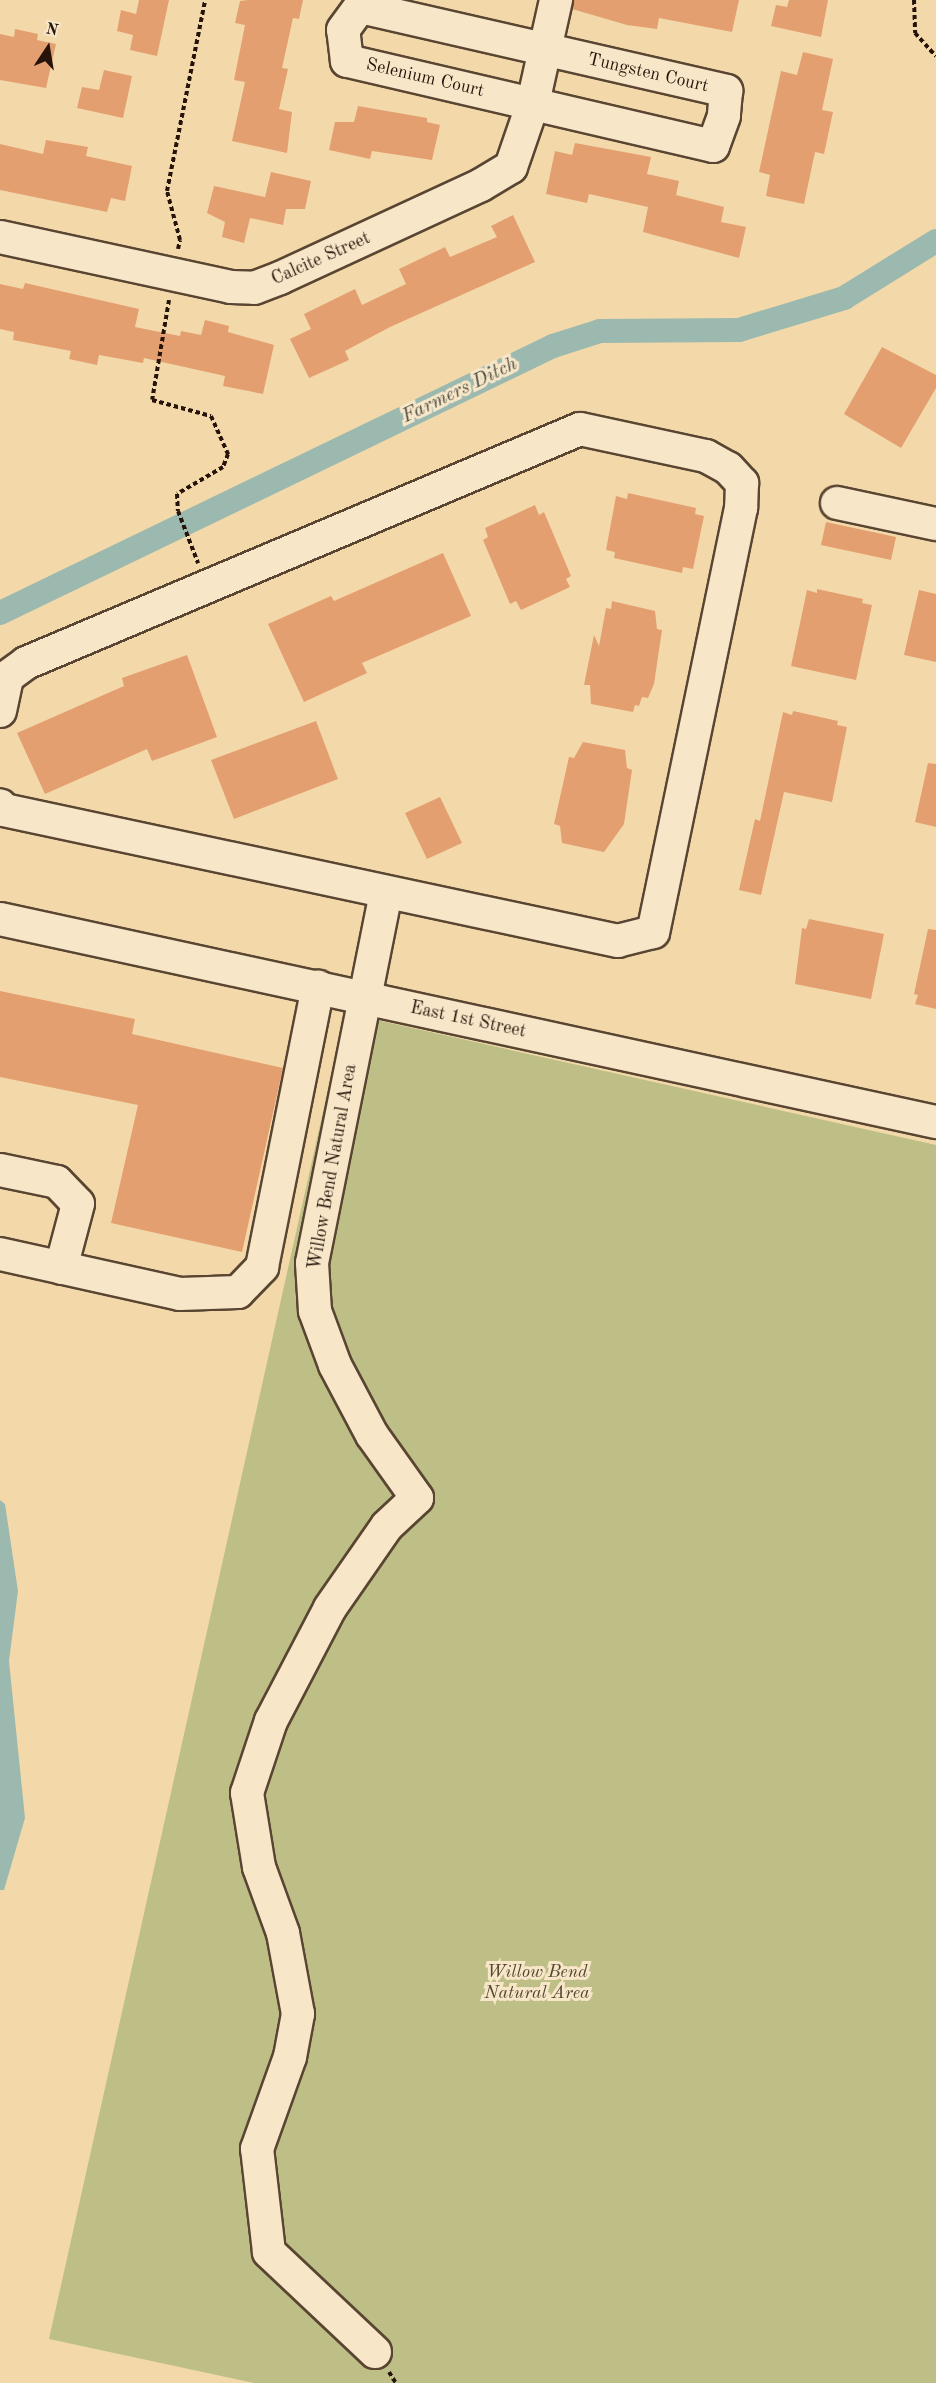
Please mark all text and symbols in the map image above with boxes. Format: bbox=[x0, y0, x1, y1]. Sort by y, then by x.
north arrow bbox=[18, 18, 78, 78]
text: N bbox=[44, 21, 59, 39]
street label: Tungsten Court bbox=[585, 49, 711, 97]
street label: Selenium Court bbox=[364, 54, 486, 102]
street label: Calcite Street bbox=[268, 228, 374, 290]
water label: Farmers Ditch bbox=[398, 353, 522, 429]
street label: East 1st Street bbox=[408, 997, 528, 1043]
street label: Willow Bend Natural Area bbox=[304, 1062, 362, 1272]
park label: Willow Bend Natural Area bbox=[484, 1962, 590, 2004]

